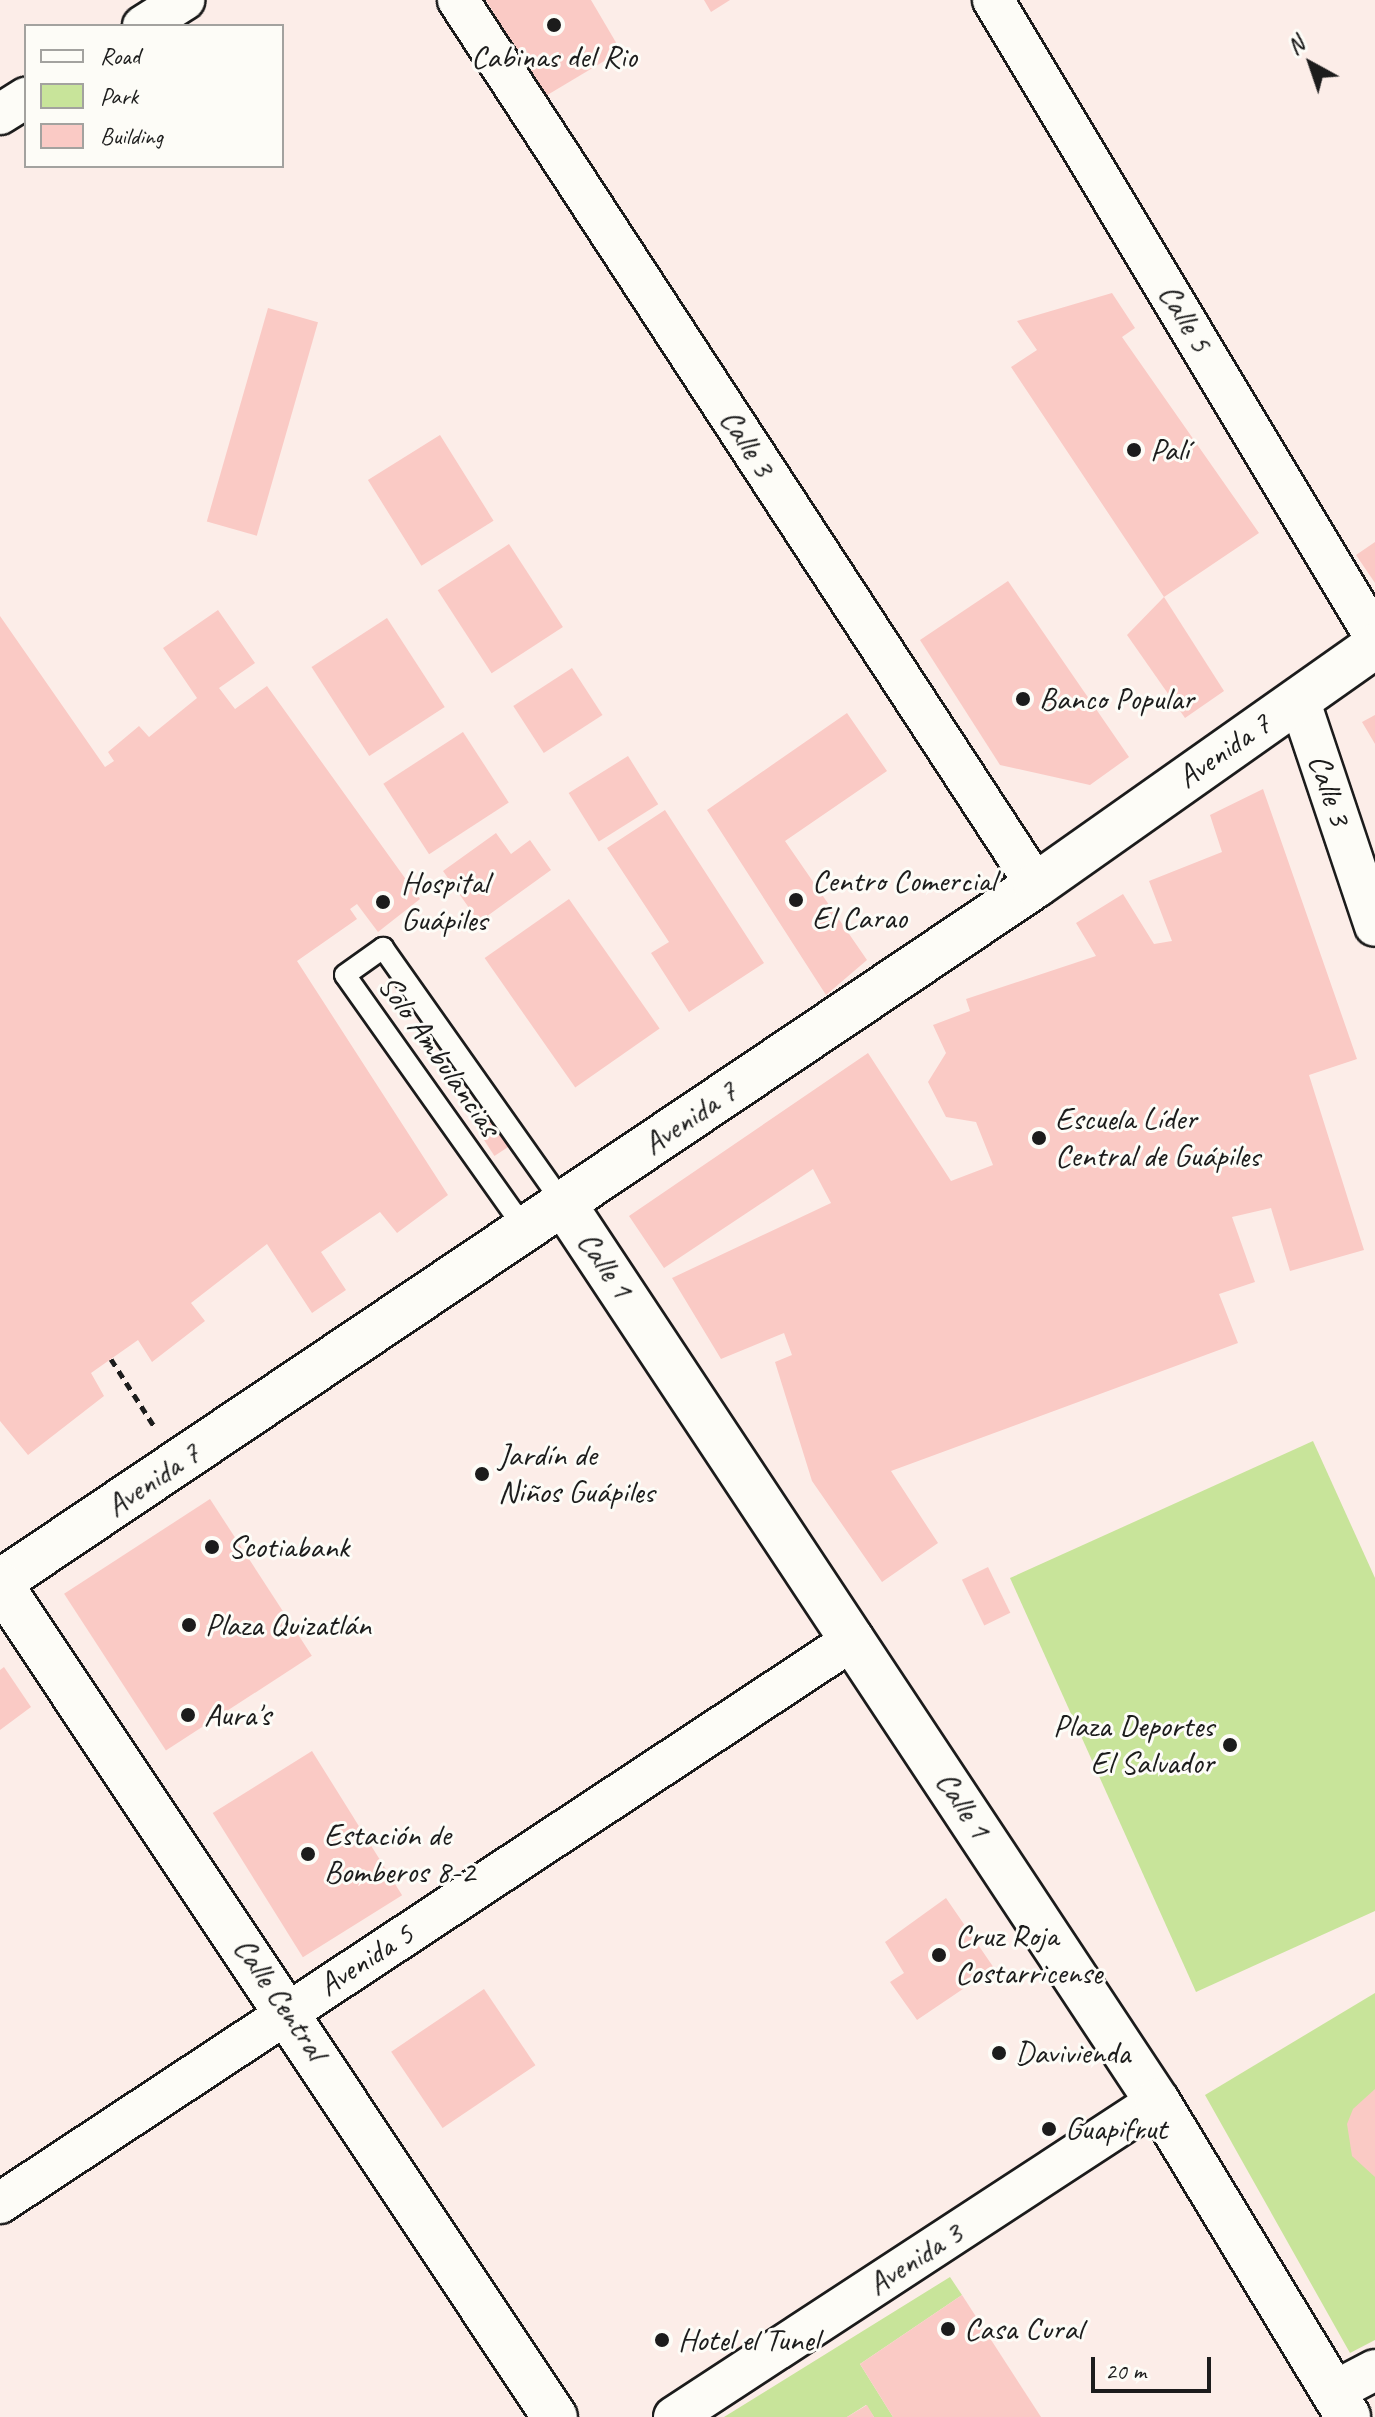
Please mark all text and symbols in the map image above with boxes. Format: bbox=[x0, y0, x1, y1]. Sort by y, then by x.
marker: Cabinas del Rio bbox=[545, 16, 563, 34]
legend bbox=[24, 24, 284, 168]
north arrow bbox=[1271, 24, 1351, 104]
text: N bbox=[1281, 31, 1310, 61]
place label: Cabinas del Rio bbox=[471, 38, 637, 76]
text: Road bbox=[100, 41, 140, 71]
text: Park bbox=[100, 81, 138, 111]
text: Building bbox=[100, 121, 163, 151]
street label: Calle 5 bbox=[1150, 277, 1220, 359]
street label: Calle 3 bbox=[711, 402, 783, 484]
place label: Palí bbox=[1150, 431, 1189, 469]
marker: Palí bbox=[1125, 441, 1143, 459]
place label: Banco Popular bbox=[1039, 680, 1193, 718]
marker: Banco Popular bbox=[1014, 690, 1032, 708]
street label: Avenida 7 bbox=[1170, 705, 1278, 797]
street label: Calle 3 bbox=[1299, 749, 1359, 831]
place label: Centro Comercial El Carao bbox=[812, 863, 997, 938]
place label: Hospital Guápiles bbox=[401, 865, 488, 940]
marker: Hospital Guápiles bbox=[372, 891, 394, 913]
marker: Centro Comercial El Carao bbox=[787, 891, 805, 909]
street label: Solo Ambulancias bbox=[370, 969, 508, 1143]
street label: Avenida 7 bbox=[636, 1073, 744, 1163]
place label: Escuela Líder Central de Guápiles bbox=[1055, 1101, 1260, 1176]
marker: Escuela Líder Central de Guápiles bbox=[1030, 1129, 1048, 1147]
street label: Calle 1 bbox=[569, 1224, 641, 1306]
street label: Avenida 7 bbox=[99, 1435, 207, 1525]
place label: Jardín de Niños Guápiles bbox=[498, 1437, 654, 1512]
marker: Jardín de Niños Guápiles bbox=[473, 1465, 491, 1483]
place label: Scotiabank bbox=[228, 1528, 349, 1566]
marker: Scotiabank bbox=[203, 1538, 221, 1556]
place label: Plaza Quizatlán bbox=[205, 1606, 372, 1644]
marker: Plaza Quizatlán bbox=[180, 1616, 198, 1634]
place label: Aura's bbox=[204, 1696, 271, 1734]
marker: Aura's bbox=[179, 1706, 197, 1724]
place label: Plaza Deportes El Salvador bbox=[1053, 1708, 1214, 1783]
marker: Plaza Deportes El Salvador bbox=[1221, 1736, 1239, 1754]
street label: Calle 1 bbox=[927, 1764, 999, 1846]
place label: Estación de Bomberos 8-2 bbox=[324, 1817, 475, 1892]
marker: Estación de Bomberos 8-2 bbox=[299, 1845, 317, 1863]
street label: Avenida 5 bbox=[311, 1915, 421, 2005]
place label: Cruz Roja Costarricense bbox=[955, 1918, 1102, 1993]
street label: Calle Central bbox=[225, 1931, 335, 2067]
marker: Cruz Roja Costarricense bbox=[930, 1946, 948, 1964]
place label: Davivienda bbox=[1015, 2034, 1130, 2072]
marker: Davivienda bbox=[990, 2044, 1008, 2062]
place label: Guapifrut bbox=[1065, 2110, 1167, 2148]
marker: Guapifrut bbox=[1040, 2120, 1058, 2138]
street label: Avenida 3 bbox=[860, 2214, 970, 2304]
place label: Casa Cural bbox=[964, 2310, 1081, 2348]
marker: Casa Cural bbox=[939, 2320, 957, 2338]
place label: Hotel el Tunel bbox=[678, 2321, 819, 2359]
marker: Hotel el Tunel bbox=[653, 2331, 671, 2349]
scale bar bbox=[1095, 2341, 1215, 2391]
text: 20 m bbox=[1105, 2356, 1146, 2386]

